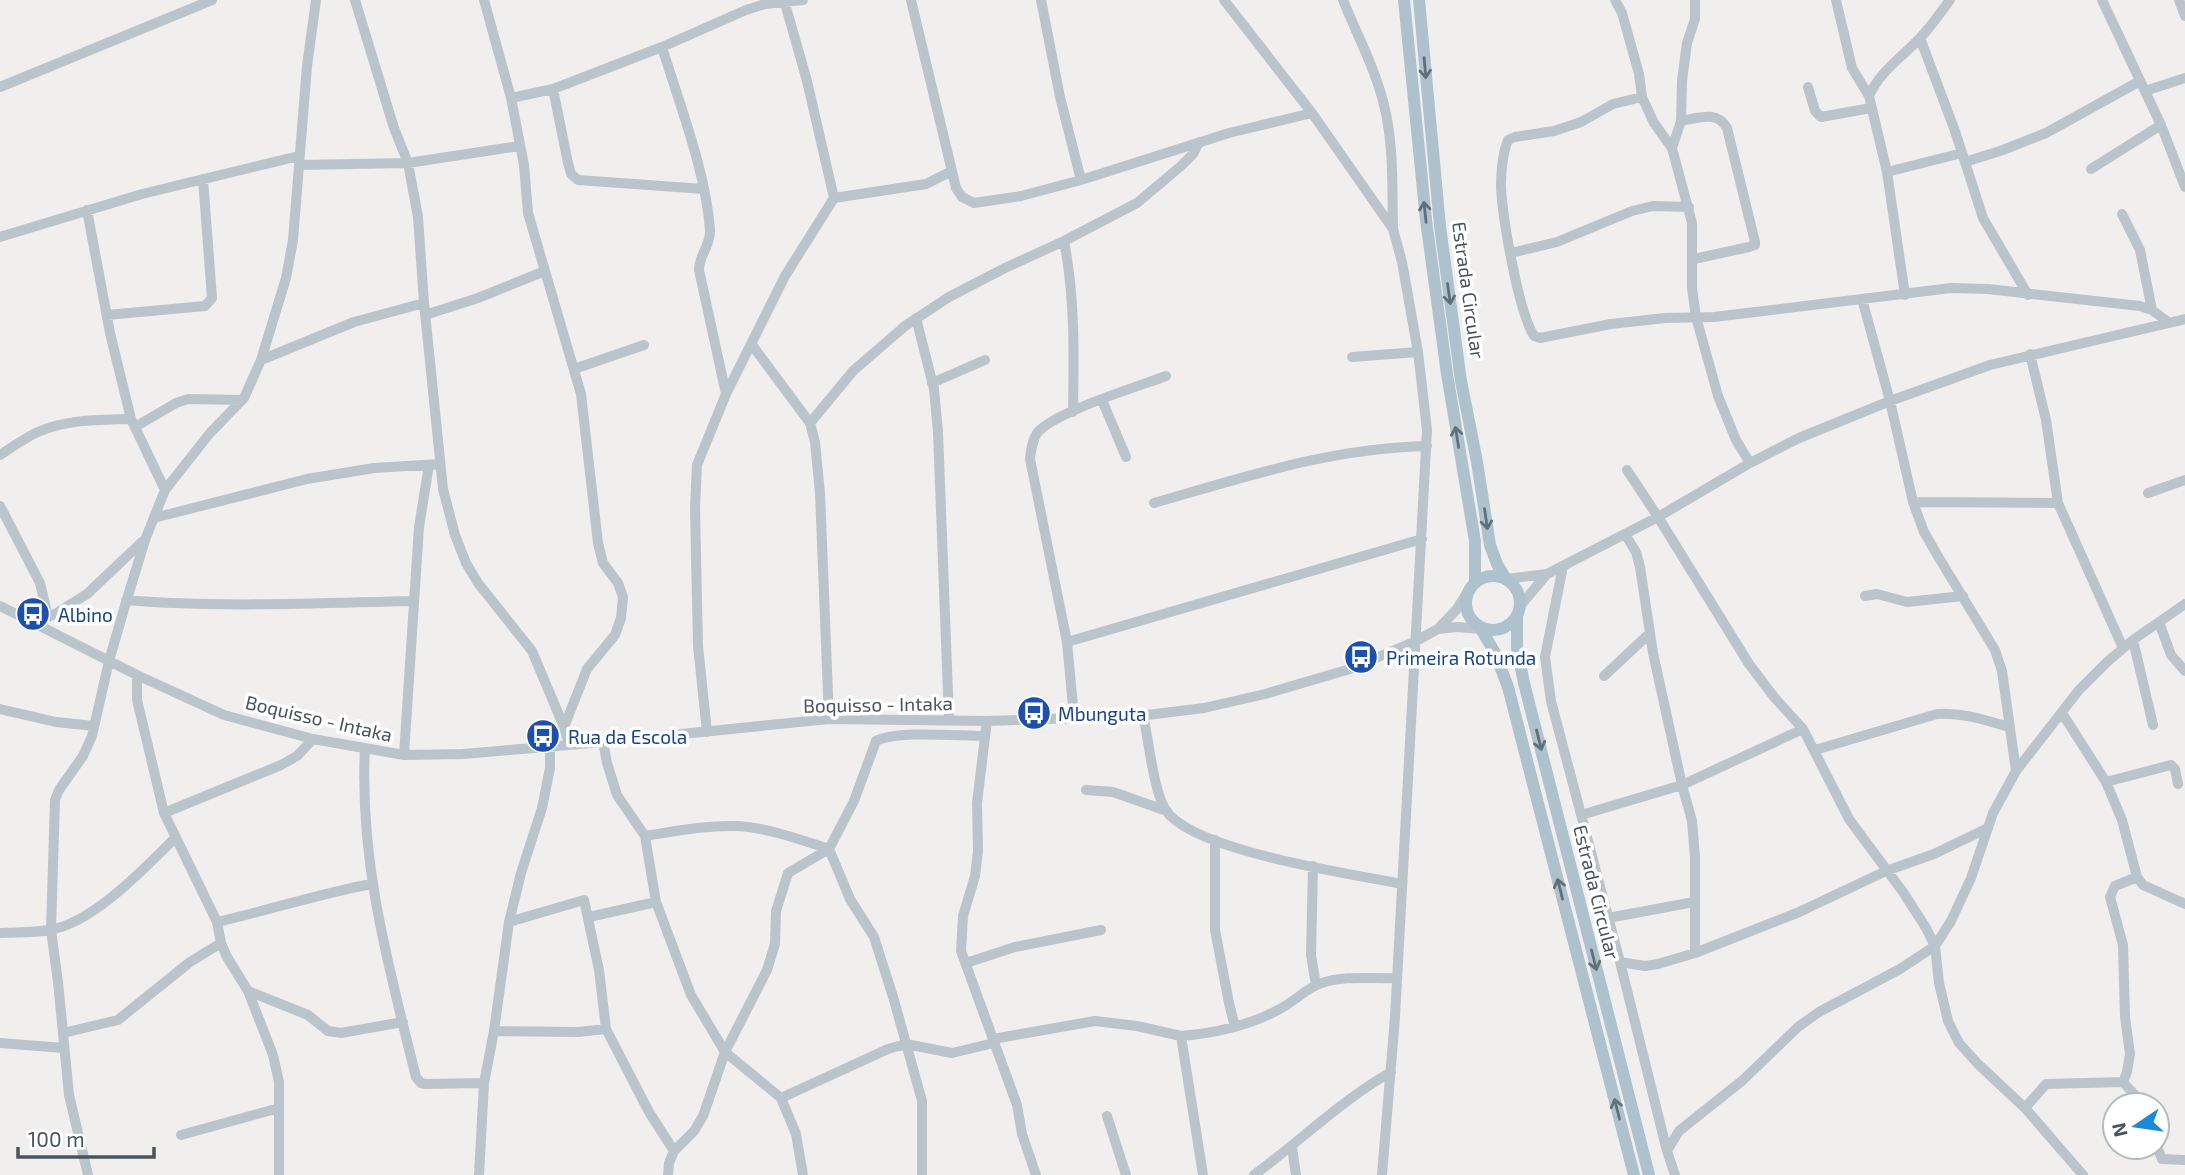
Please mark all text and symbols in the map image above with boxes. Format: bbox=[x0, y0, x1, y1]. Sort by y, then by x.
one-way arrow bbox=[1419, 56, 1432, 79]
one-way arrow bbox=[1419, 201, 1432, 224]
street label: Estrada Circular bbox=[1448, 220, 1490, 360]
one-way arrow bbox=[1443, 282, 1456, 305]
one-way arrow bbox=[1450, 426, 1463, 449]
one-way arrow bbox=[1480, 507, 1493, 530]
bus stop icon: Albino bbox=[14, 595, 52, 633]
place label: Albino bbox=[58, 603, 113, 626]
bus stop icon: Primeira Rotunda bbox=[1342, 638, 1380, 676]
place label: Primeira Rotunda bbox=[1386, 646, 1536, 669]
street label: Boquisso - Intaka bbox=[243, 690, 395, 746]
street label: Boquisso - Intaka bbox=[803, 691, 953, 717]
bus stop icon: Mbunguta bbox=[1015, 694, 1053, 732]
place label: Mbunguta bbox=[1058, 702, 1146, 725]
bus stop icon: Rua da Escola bbox=[524, 717, 562, 755]
place label: Rua da Escola bbox=[568, 725, 687, 748]
one-way arrow bbox=[1533, 728, 1546, 750]
street label: Estrada Circular bbox=[1569, 822, 1625, 962]
one-way arrow bbox=[1553, 878, 1566, 900]
one-way arrow bbox=[1588, 948, 1601, 971]
north arrow bbox=[2101, 1091, 2171, 1161]
one-way arrow bbox=[1610, 1098, 1623, 1121]
scale bar bbox=[18, 1116, 154, 1160]
text: N bbox=[2106, 1121, 2132, 1139]
text: 100 m bbox=[28, 1126, 85, 1151]

